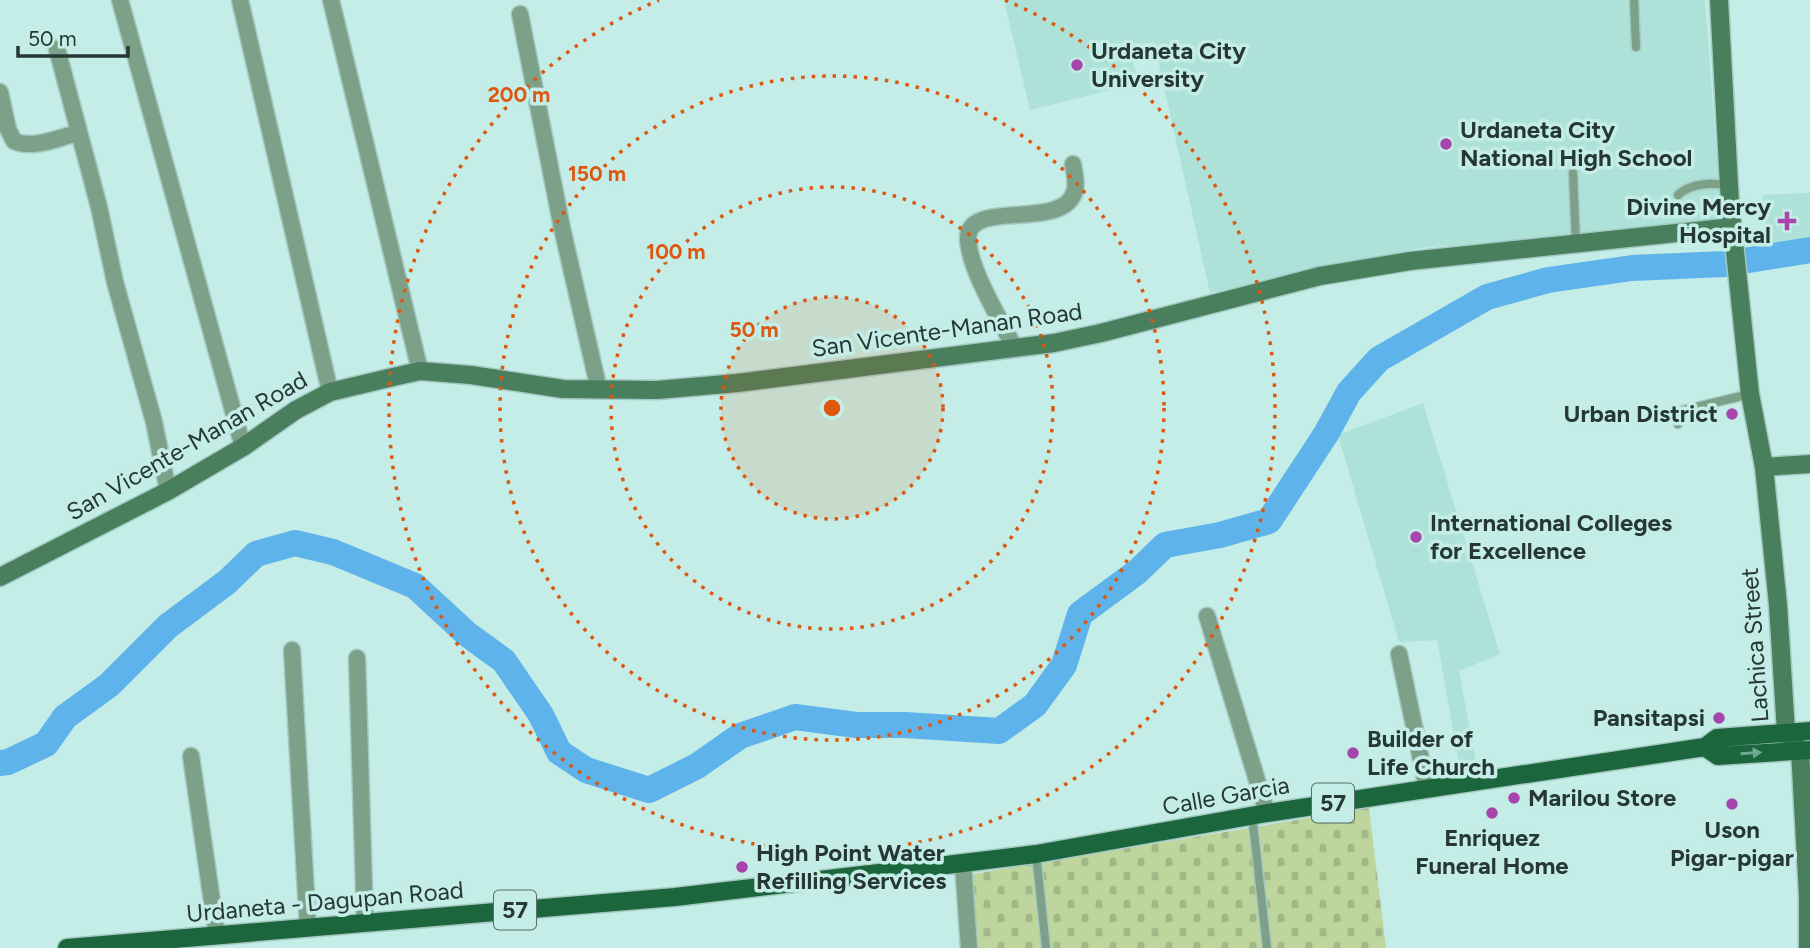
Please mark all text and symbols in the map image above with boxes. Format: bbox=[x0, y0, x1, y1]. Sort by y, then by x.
scale bar bbox=[18, 14, 128, 58]
text: 50 m bbox=[28, 26, 77, 51]
place label: Urdaneta City University bbox=[1091, 36, 1246, 93]
marker: Urdaneta City University bbox=[1069, 57, 1085, 73]
text: 200 m bbox=[488, 82, 550, 107]
place label: Urdaneta City National High School bbox=[1460, 115, 1693, 172]
marker: Urdaneta City National High School bbox=[1438, 136, 1454, 152]
text: 150 m bbox=[568, 161, 626, 186]
place label: Divine Mercy Hospital bbox=[1626, 192, 1771, 249]
marker: Divine Mercy Hospital bbox=[1777, 211, 1797, 231]
text: 100 m bbox=[646, 239, 706, 264]
street label: San Vicente-Manan Road bbox=[810, 296, 1084, 363]
text: 50 m bbox=[729, 317, 779, 342]
street label: San Vicente-Manan Road bbox=[61, 365, 312, 526]
centre of rings bbox=[820, 396, 844, 420]
place label: Urban District bbox=[1564, 399, 1718, 428]
marker: Urban District bbox=[1724, 406, 1740, 422]
place label: International Colleges for Excellence bbox=[1430, 508, 1672, 565]
marker: International Colleges for Excellence bbox=[1408, 529, 1424, 545]
street label: Lachica Street bbox=[1735, 567, 1774, 723]
place label: Pansitapsi bbox=[1593, 703, 1705, 732]
marker: Pansitapsi bbox=[1711, 710, 1727, 726]
place label: Builder of Life Church bbox=[1367, 724, 1495, 781]
marker: Builder of Life Church bbox=[1345, 745, 1361, 761]
one-way arrow bbox=[1740, 747, 1762, 758]
street label: Calle Garcia bbox=[1160, 770, 1292, 821]
road number: 57 bbox=[1312, 783, 1354, 822]
place label: Marilou Store bbox=[1528, 783, 1676, 812]
marker: Marilou Store bbox=[1506, 790, 1522, 806]
marker: Uson Pigar-pigar bbox=[1724, 796, 1740, 812]
marker: Enriquez Funeral Home bbox=[1484, 805, 1500, 821]
place label: Uson Pigar-pigar bbox=[1670, 815, 1794, 872]
place label: Enriquez Funeral Home bbox=[1415, 823, 1569, 880]
place label: High Point Water Refilling Services bbox=[756, 838, 947, 895]
marker: High Point Water Refilling Services bbox=[734, 859, 750, 875]
street label: Urdaneta - Dagupan Road bbox=[185, 875, 465, 928]
road number: 57 bbox=[494, 890, 536, 930]

